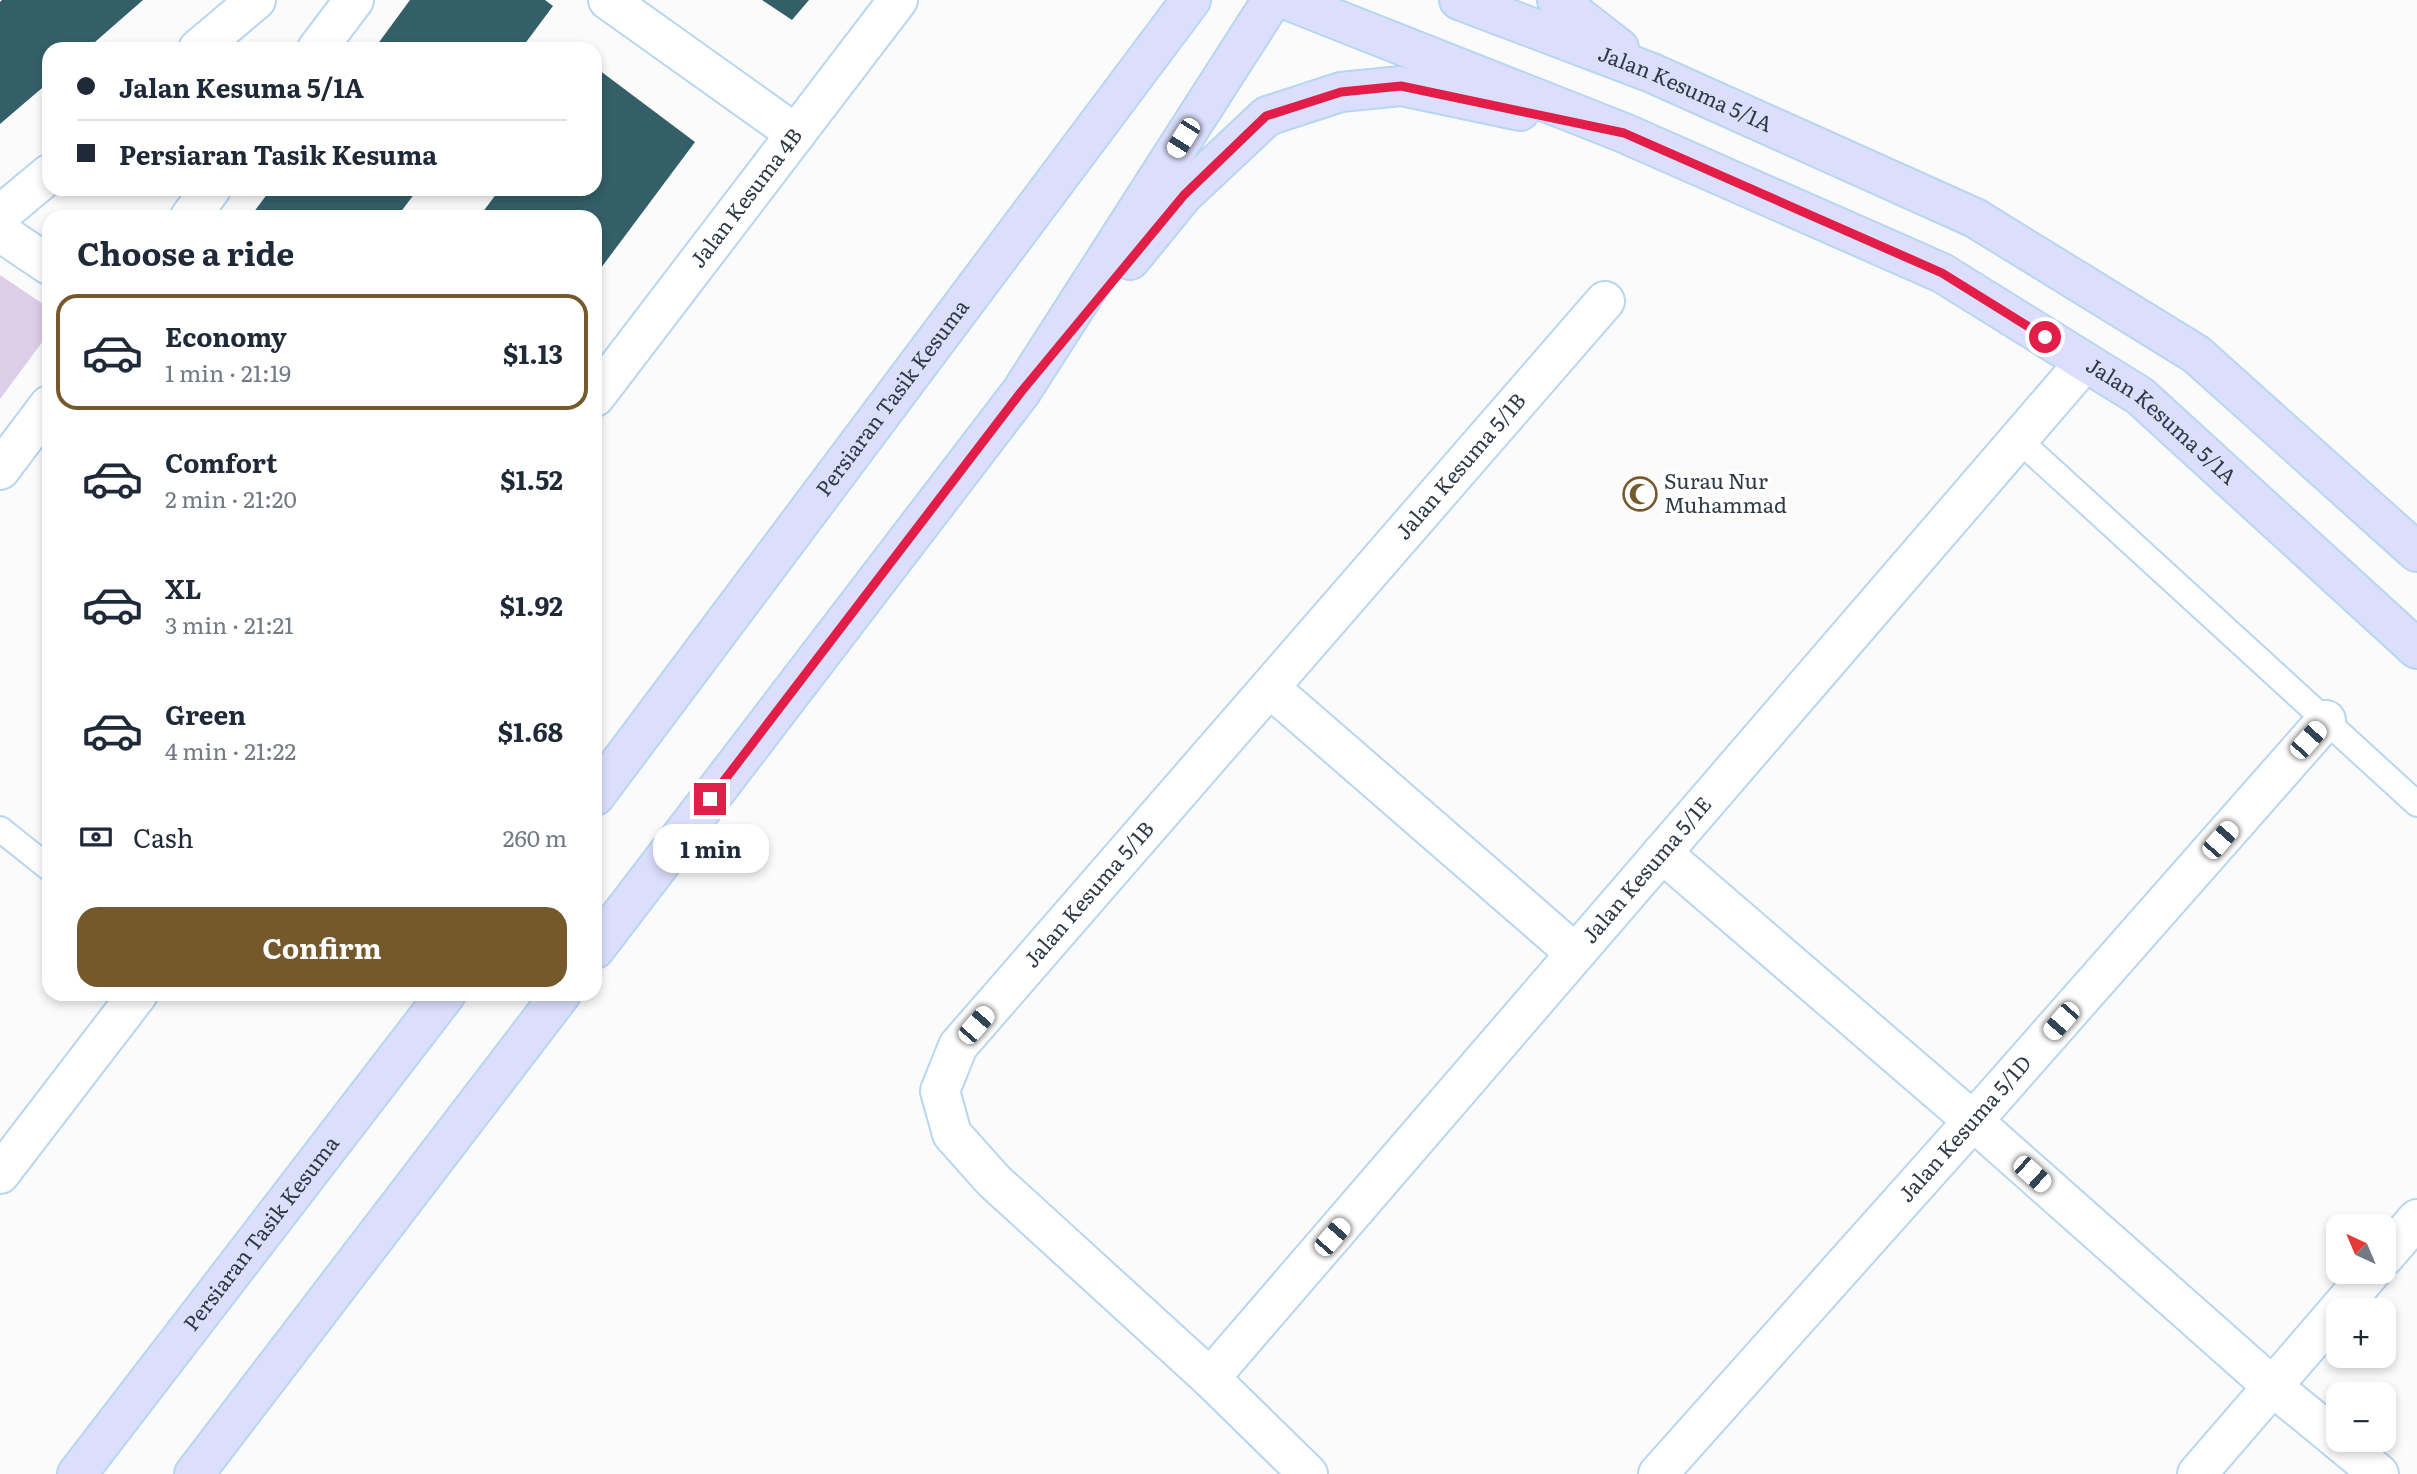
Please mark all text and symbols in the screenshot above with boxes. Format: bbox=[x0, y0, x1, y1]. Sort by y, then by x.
street label: Jalan Kesuma 5/1A bbox=[1594, 36, 1779, 138]
text: Jalan Kesuma 5/1A bbox=[119, 67, 364, 106]
car bbox=[1163, 115, 1204, 161]
street label: Jalan Kesuma 4B bbox=[681, 120, 808, 273]
text: Persiaran Tasik Kesuma bbox=[119, 134, 437, 173]
text: Choose a ride bbox=[77, 228, 294, 276]
street label: Persiaran Tasik Kesuma bbox=[807, 291, 975, 502]
text: Economy bbox=[165, 316, 287, 355]
icon: car bbox=[81, 321, 144, 384]
route start bbox=[2029, 321, 2061, 353]
text: $1.13 bbox=[503, 333, 563, 372]
street label: Jalan Kesuma 5/1A bbox=[2081, 348, 2245, 491]
text: 1 min · 21:19 bbox=[165, 355, 291, 389]
street label: Jalan Kesuma 5/1B bbox=[1387, 385, 1532, 545]
text: Comfort bbox=[165, 442, 277, 481]
icon: car bbox=[81, 447, 144, 510]
text: $1.52 bbox=[500, 459, 563, 498]
place label: Surau Nur Muhammad bbox=[1664, 464, 1787, 519]
mosque icon: Surau Nur Muhammad bbox=[1621, 475, 1659, 513]
text: 2 min · 21:20 bbox=[165, 481, 297, 515]
text: XL bbox=[165, 568, 202, 607]
icon: car bbox=[81, 573, 144, 636]
text: $1.92 bbox=[500, 585, 563, 624]
text: 3 min · 21:21 bbox=[165, 607, 294, 641]
text: Green bbox=[165, 694, 246, 733]
icon: car bbox=[81, 699, 144, 762]
text: $1.68 bbox=[498, 711, 563, 750]
car bbox=[2287, 717, 2330, 763]
text: 4 min · 21:22 bbox=[165, 733, 296, 767]
route end bbox=[694, 783, 726, 815]
street label: Jalan Kesuma 5/1E bbox=[1573, 789, 1717, 949]
street label: Jalan Kesuma 5/1B bbox=[1015, 813, 1160, 973]
text: Cash bbox=[133, 817, 194, 856]
car bbox=[2199, 817, 2242, 863]
icon: cash bbox=[77, 818, 115, 856]
text: 260 m bbox=[503, 820, 567, 854]
callout: 1 min bbox=[652, 824, 768, 872]
text: 1 min bbox=[680, 831, 742, 865]
button: Confirm bbox=[77, 907, 567, 987]
car bbox=[2040, 998, 2083, 1044]
car bbox=[955, 1002, 998, 1048]
street label: Jalan Kesuma 5/1D bbox=[1890, 1047, 2037, 1208]
street label: Persiaran Tasik Kesuma bbox=[175, 1127, 345, 1336]
car bbox=[2010, 1152, 2055, 1196]
car bbox=[1311, 1214, 1354, 1260]
north arrow bbox=[2326, 1214, 2396, 1284]
map controls bbox=[2326, 1214, 2396, 1452]
button: + bbox=[2326, 1298, 2396, 1368]
button: − bbox=[2326, 1382, 2396, 1452]

